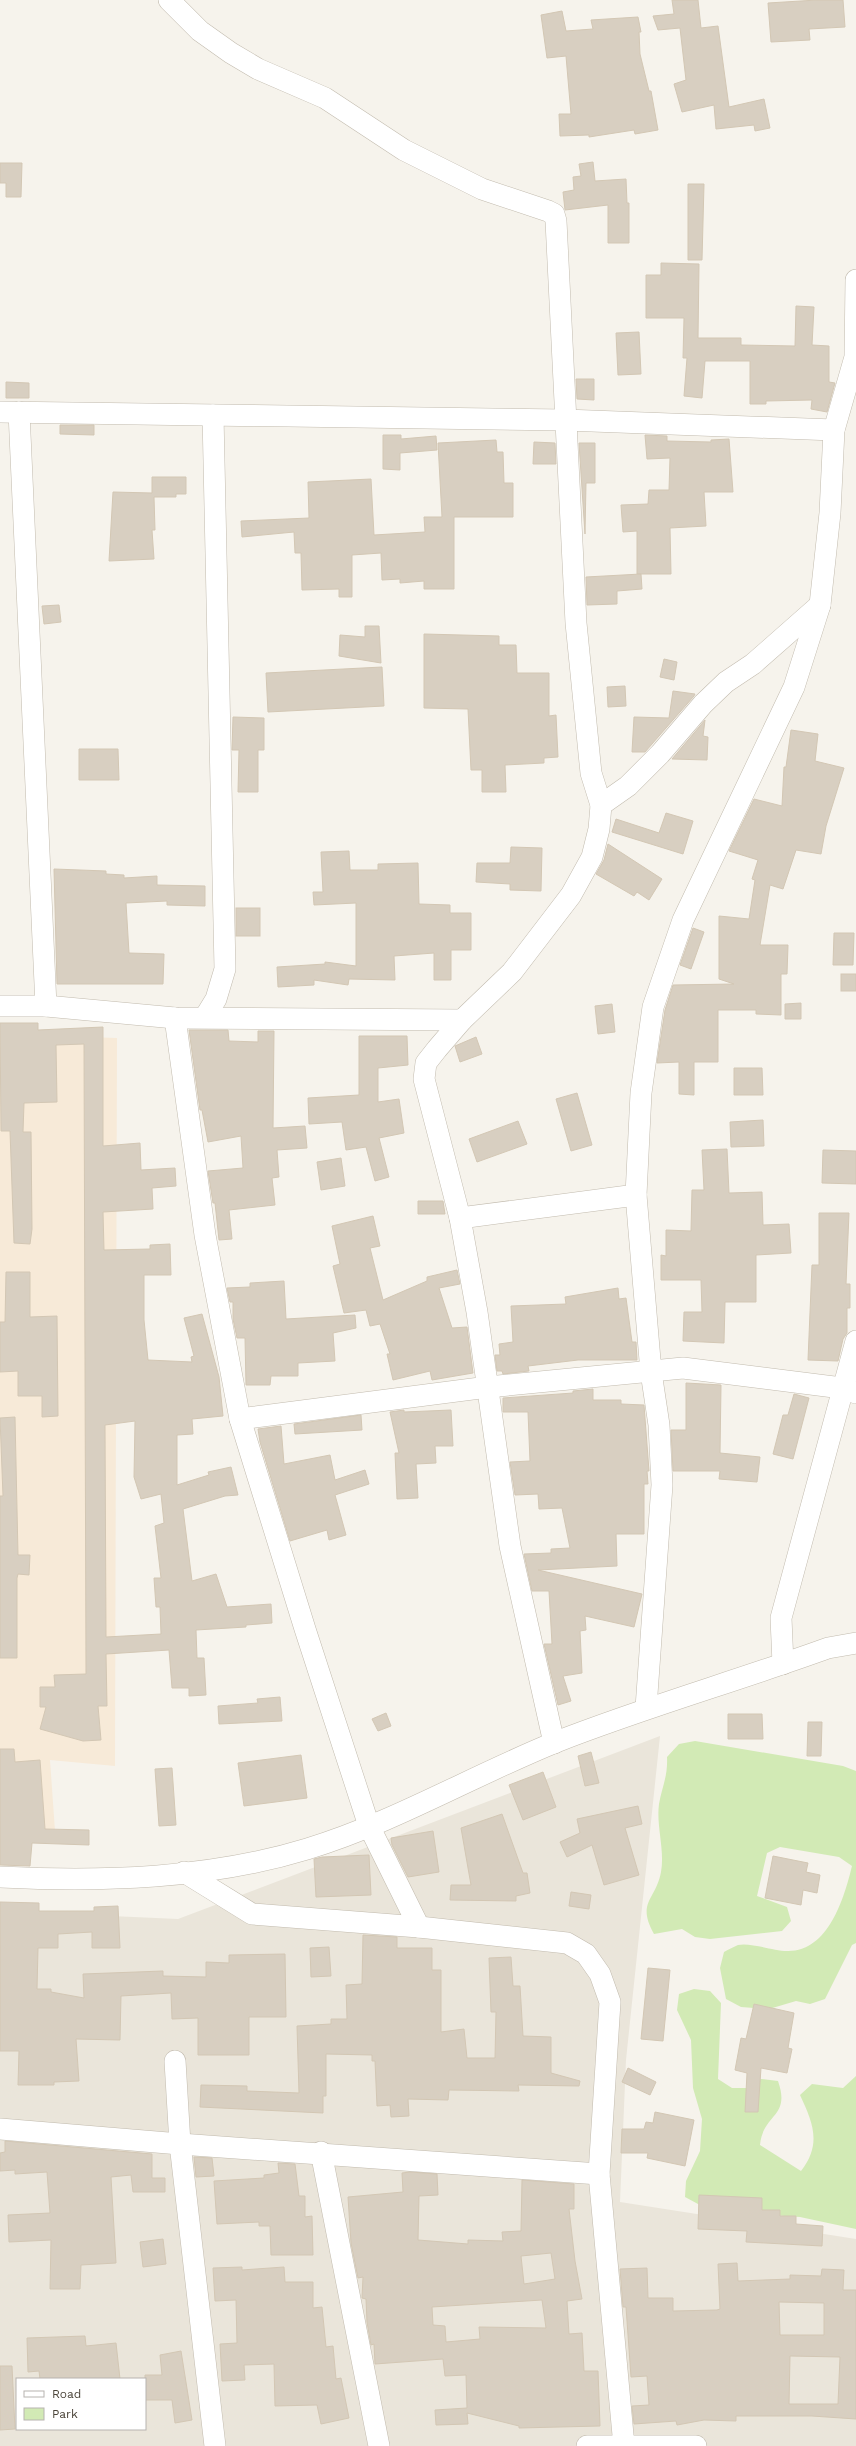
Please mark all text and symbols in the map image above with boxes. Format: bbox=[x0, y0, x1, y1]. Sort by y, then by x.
legend bbox=[16, 2378, 146, 2430]
text: Road bbox=[52, 2387, 81, 2401]
text: Park bbox=[52, 2407, 78, 2421]

